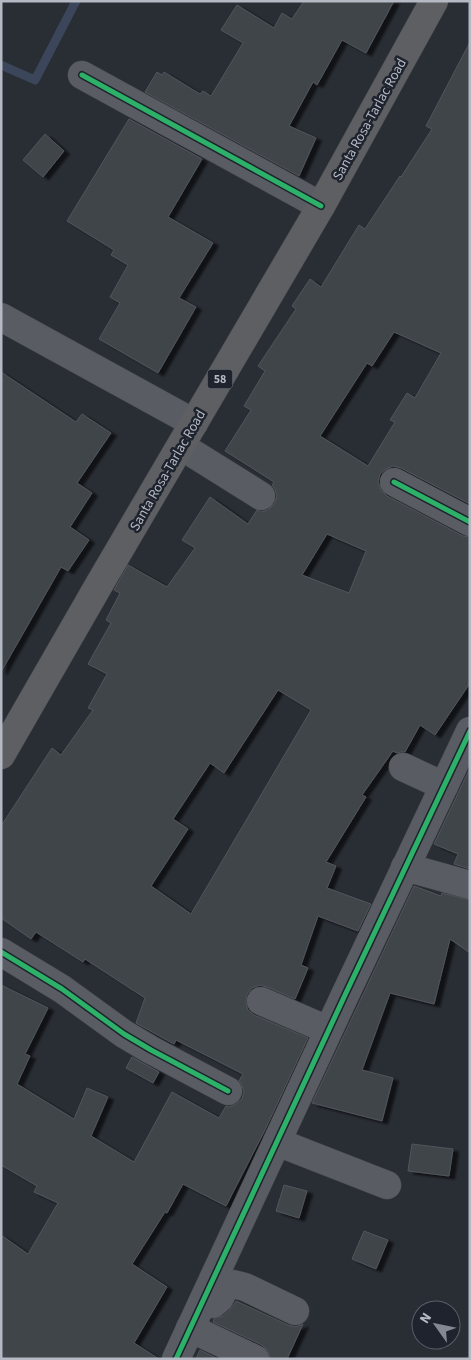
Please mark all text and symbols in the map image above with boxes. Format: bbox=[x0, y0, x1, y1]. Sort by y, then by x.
street label: Santa Rosa-Tarlac Road bbox=[328, 55, 412, 184]
road number: 58 bbox=[208, 369, 232, 388]
street label: Santa Rosa-Tarlac Road bbox=[125, 406, 211, 535]
north arrow bbox=[411, 1300, 461, 1350]
text: N bbox=[415, 1309, 437, 1328]

